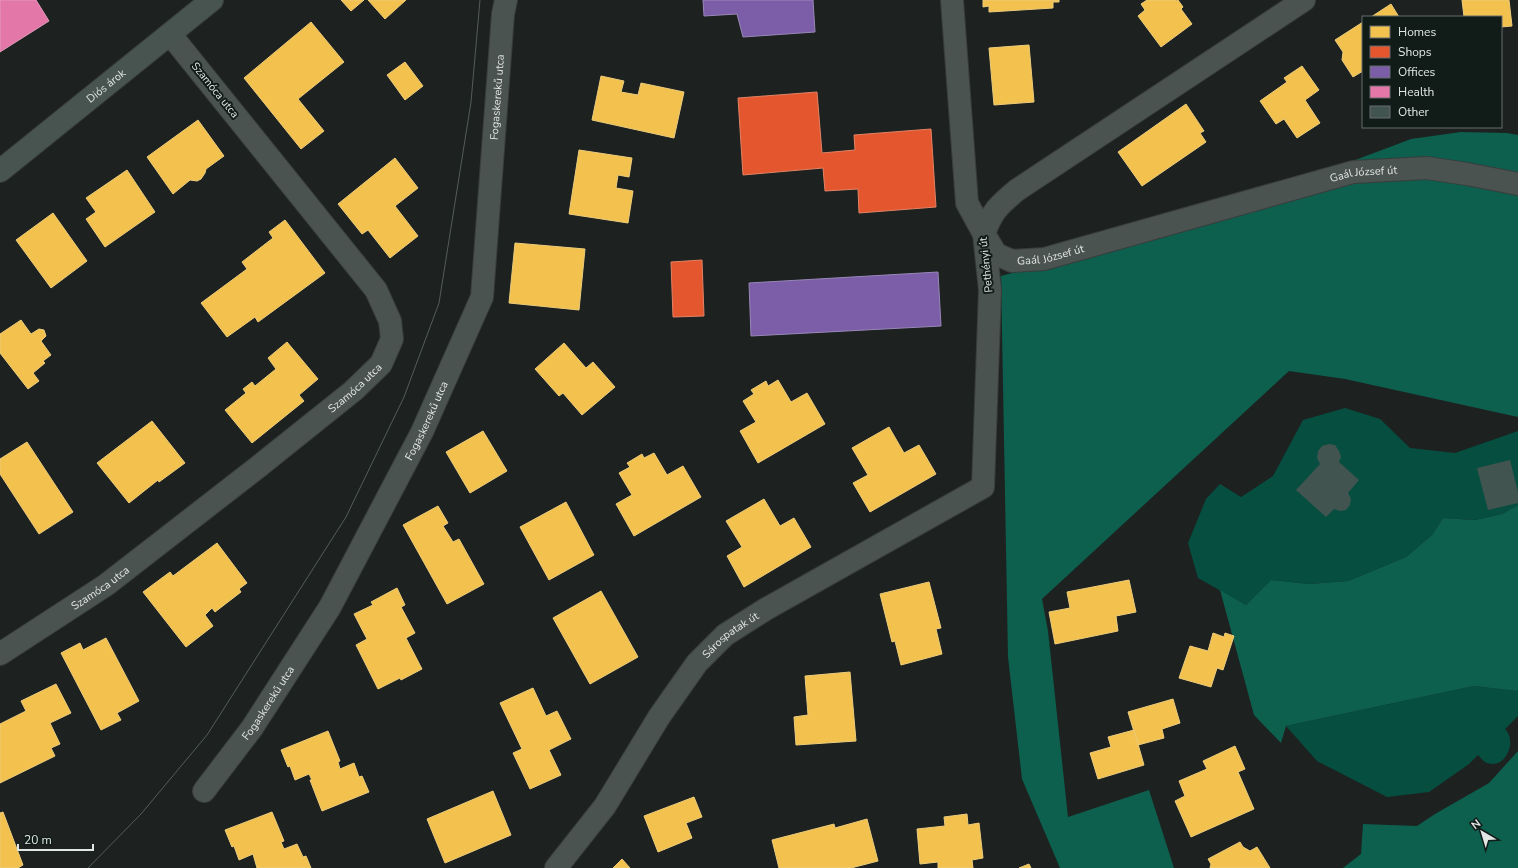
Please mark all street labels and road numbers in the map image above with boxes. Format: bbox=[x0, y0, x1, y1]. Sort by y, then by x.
street label: Fogaskerekű utca bbox=[486, 54, 507, 141]
street label: Szamóca utca bbox=[188, 59, 242, 121]
street label: Diós árok bbox=[83, 65, 129, 106]
street label: Gaál József út bbox=[1328, 162, 1398, 186]
street label: Pethényi út bbox=[976, 236, 996, 294]
street label: Gaál József út bbox=[1017, 241, 1086, 268]
street label: Szamóca utca bbox=[325, 360, 385, 416]
street label: Fogaskerekű utca bbox=[401, 378, 451, 463]
street label: Szamóca utca bbox=[68, 562, 132, 613]
street label: Sárospatak út bbox=[699, 608, 762, 661]
street label: Fogaskerekű utca bbox=[238, 663, 298, 743]

